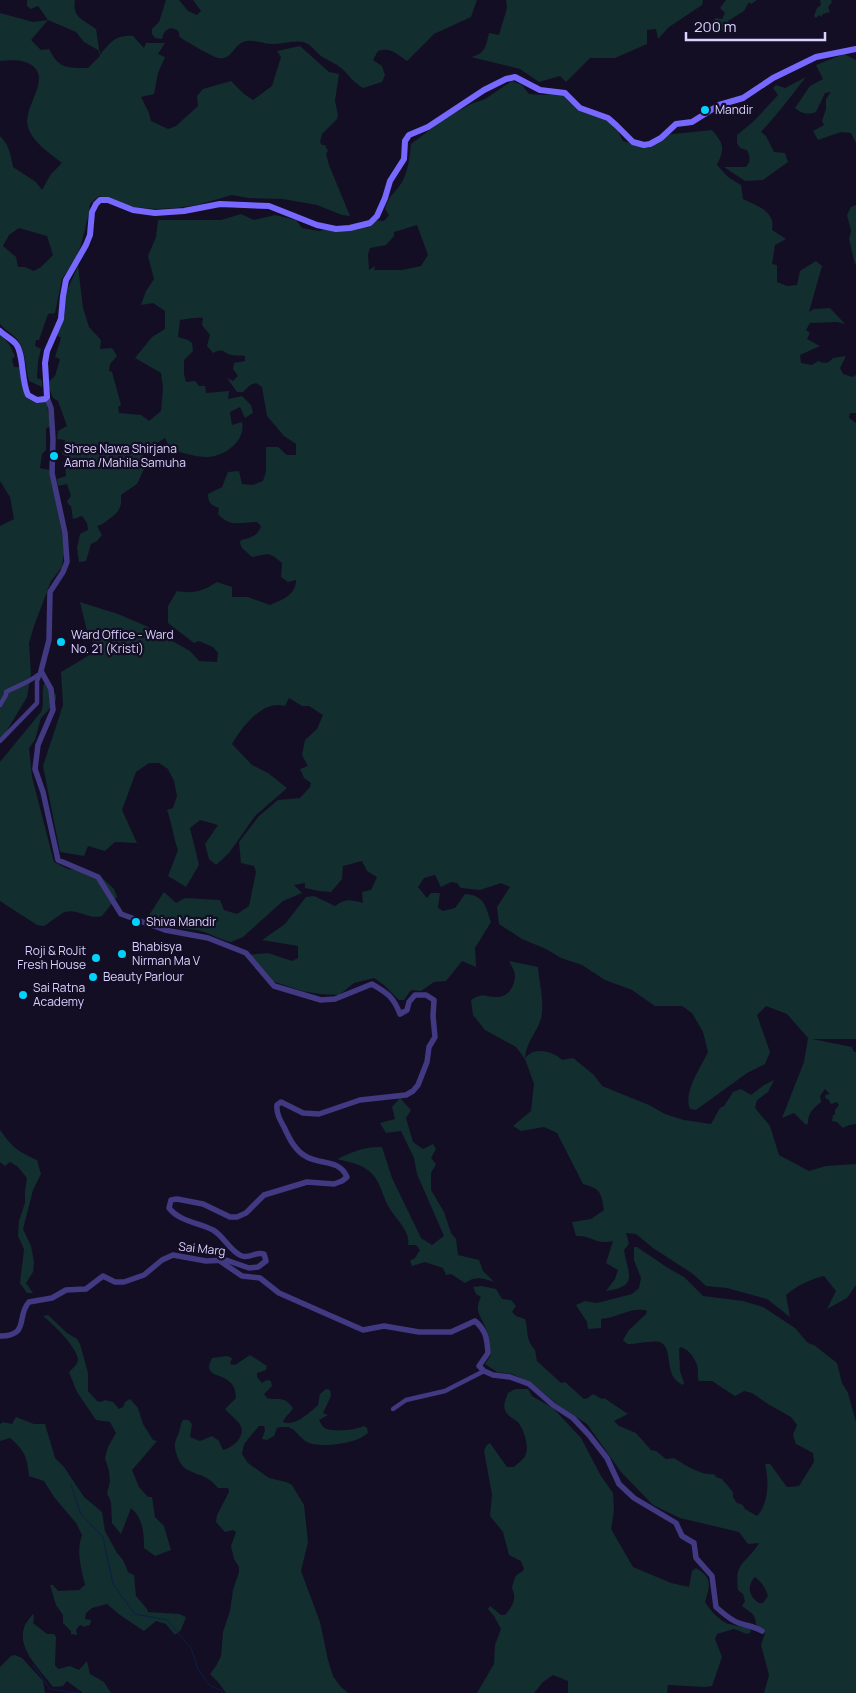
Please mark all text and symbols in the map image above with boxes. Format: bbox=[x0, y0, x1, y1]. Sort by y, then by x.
scale bar bbox=[686, 10, 825, 42]
text: 200 m bbox=[694, 16, 737, 37]
place label: Mandir bbox=[715, 101, 754, 118]
marker: Mandir bbox=[699, 104, 711, 116]
place label: Shree Nawa Shirjana Aama /Mahila Samuha bbox=[64, 440, 186, 471]
marker: Shree Nawa Shirjana Aama /Mahila Samuha bbox=[48, 450, 60, 462]
place label: Ward Office - Ward No. 21 (Kristi) bbox=[71, 626, 174, 657]
marker: Ward Office - Ward No. 21 (Kristi) bbox=[55, 636, 67, 648]
place label: Shiva Mandir bbox=[146, 913, 217, 930]
marker: Shiva Mandir bbox=[130, 916, 142, 928]
place label: Bhabisya Nirman Ma V bbox=[132, 938, 201, 969]
place label: Roji & RoJit Fresh House bbox=[17, 942, 86, 973]
marker: Bhabisya Nirman Ma V bbox=[116, 948, 128, 960]
marker: Roji & RoJit Fresh House bbox=[90, 952, 102, 964]
place label: Beauty Parlour bbox=[103, 968, 184, 985]
marker: Beauty Parlour bbox=[87, 971, 99, 983]
place label: Sai Ratna Academy bbox=[33, 979, 85, 1010]
marker: Sai Ratna Academy bbox=[17, 989, 29, 1001]
street label: Sai Marg bbox=[178, 1238, 226, 1259]

